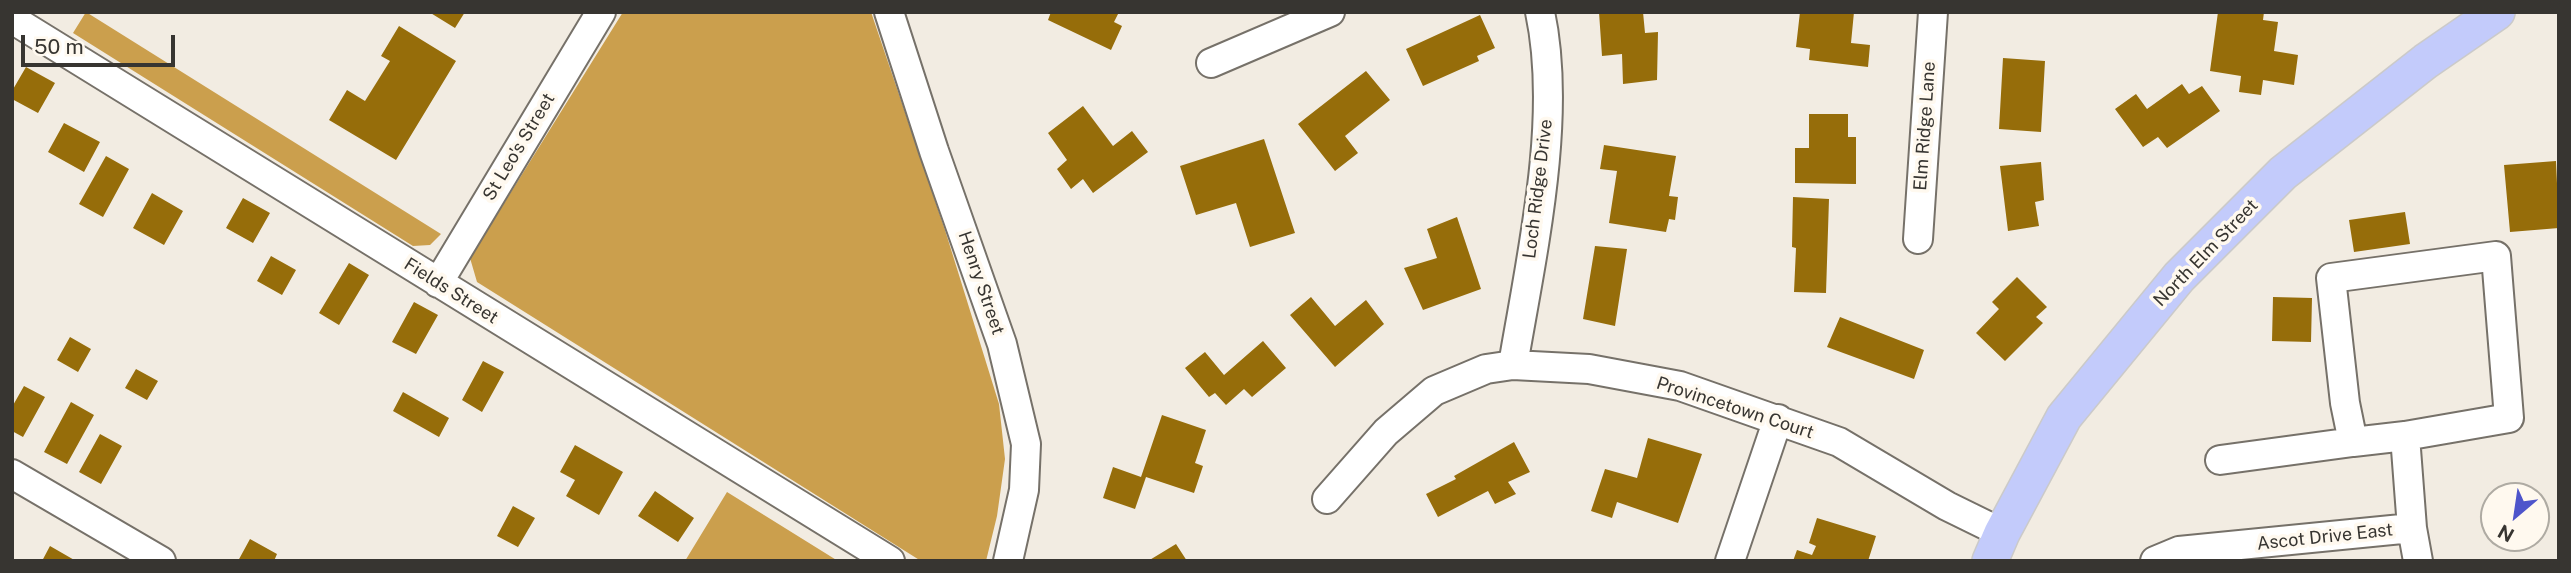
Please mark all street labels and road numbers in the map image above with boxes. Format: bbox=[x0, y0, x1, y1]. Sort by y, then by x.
street label: Elm Ridge Lane bbox=[1910, 61, 1940, 191]
street label: St Leo's Street bbox=[478, 89, 560, 205]
street label: Loch Ridge Drive bbox=[1519, 118, 1557, 260]
street label: North Elm Street bbox=[2149, 195, 2263, 311]
street label: Henry Street bbox=[953, 228, 1009, 338]
street label: Fields Street bbox=[400, 253, 502, 329]
street label: Provincetown Court bbox=[1654, 372, 1816, 444]
street label: Ascot Drive East bbox=[2256, 519, 2394, 555]

